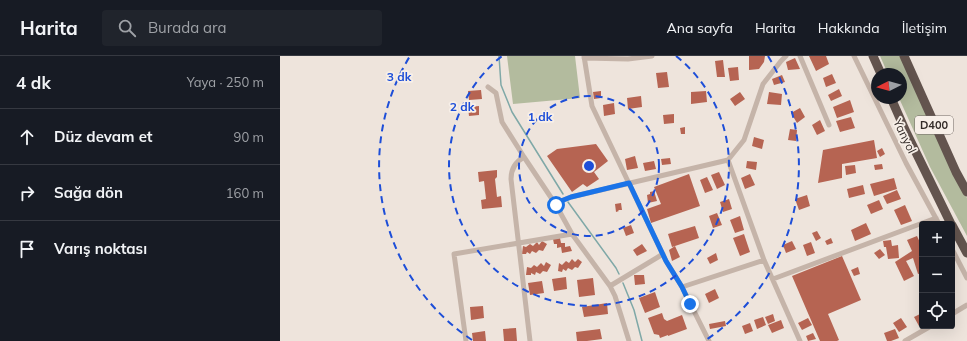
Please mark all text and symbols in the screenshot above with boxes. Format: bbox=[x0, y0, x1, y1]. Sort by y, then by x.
search box bbox=[102, 10, 382, 46]
text: Harita bbox=[20, 16, 78, 40]
icon: search bbox=[116, 17, 138, 39]
text: Burada ara bbox=[148, 18, 226, 37]
text: Ana sayfa bbox=[666, 19, 733, 37]
text: Harita bbox=[755, 19, 796, 37]
text: Hakkında bbox=[818, 19, 880, 37]
text: İletişim bbox=[902, 19, 947, 37]
north arrow bbox=[871, 68, 907, 104]
text: 3 dk bbox=[387, 69, 412, 84]
text: 4 dk bbox=[16, 72, 51, 93]
text: Yaya · 250 m bbox=[187, 74, 264, 90]
text: 2 dk bbox=[450, 99, 475, 114]
text: 1 dk bbox=[528, 109, 553, 124]
street label: Yanyol bbox=[890, 115, 920, 156]
road number: D400 bbox=[915, 116, 953, 134]
icon: ahead bbox=[16, 126, 38, 148]
text: Düz devam et bbox=[54, 127, 153, 146]
text: 90 m bbox=[234, 129, 264, 145]
centre of rings bbox=[582, 159, 596, 173]
icon: right bbox=[16, 182, 38, 204]
text: Sağa dön bbox=[54, 183, 123, 202]
text: 160 m bbox=[226, 185, 264, 201]
route start bbox=[547, 196, 565, 214]
map controls bbox=[919, 221, 955, 329]
button: + bbox=[919, 221, 955, 257]
icon: arrive bbox=[16, 238, 38, 260]
text: Varış noktası bbox=[54, 239, 147, 258]
button: − bbox=[919, 257, 955, 293]
button: locate bbox=[919, 293, 955, 329]
route end bbox=[681, 295, 699, 313]

